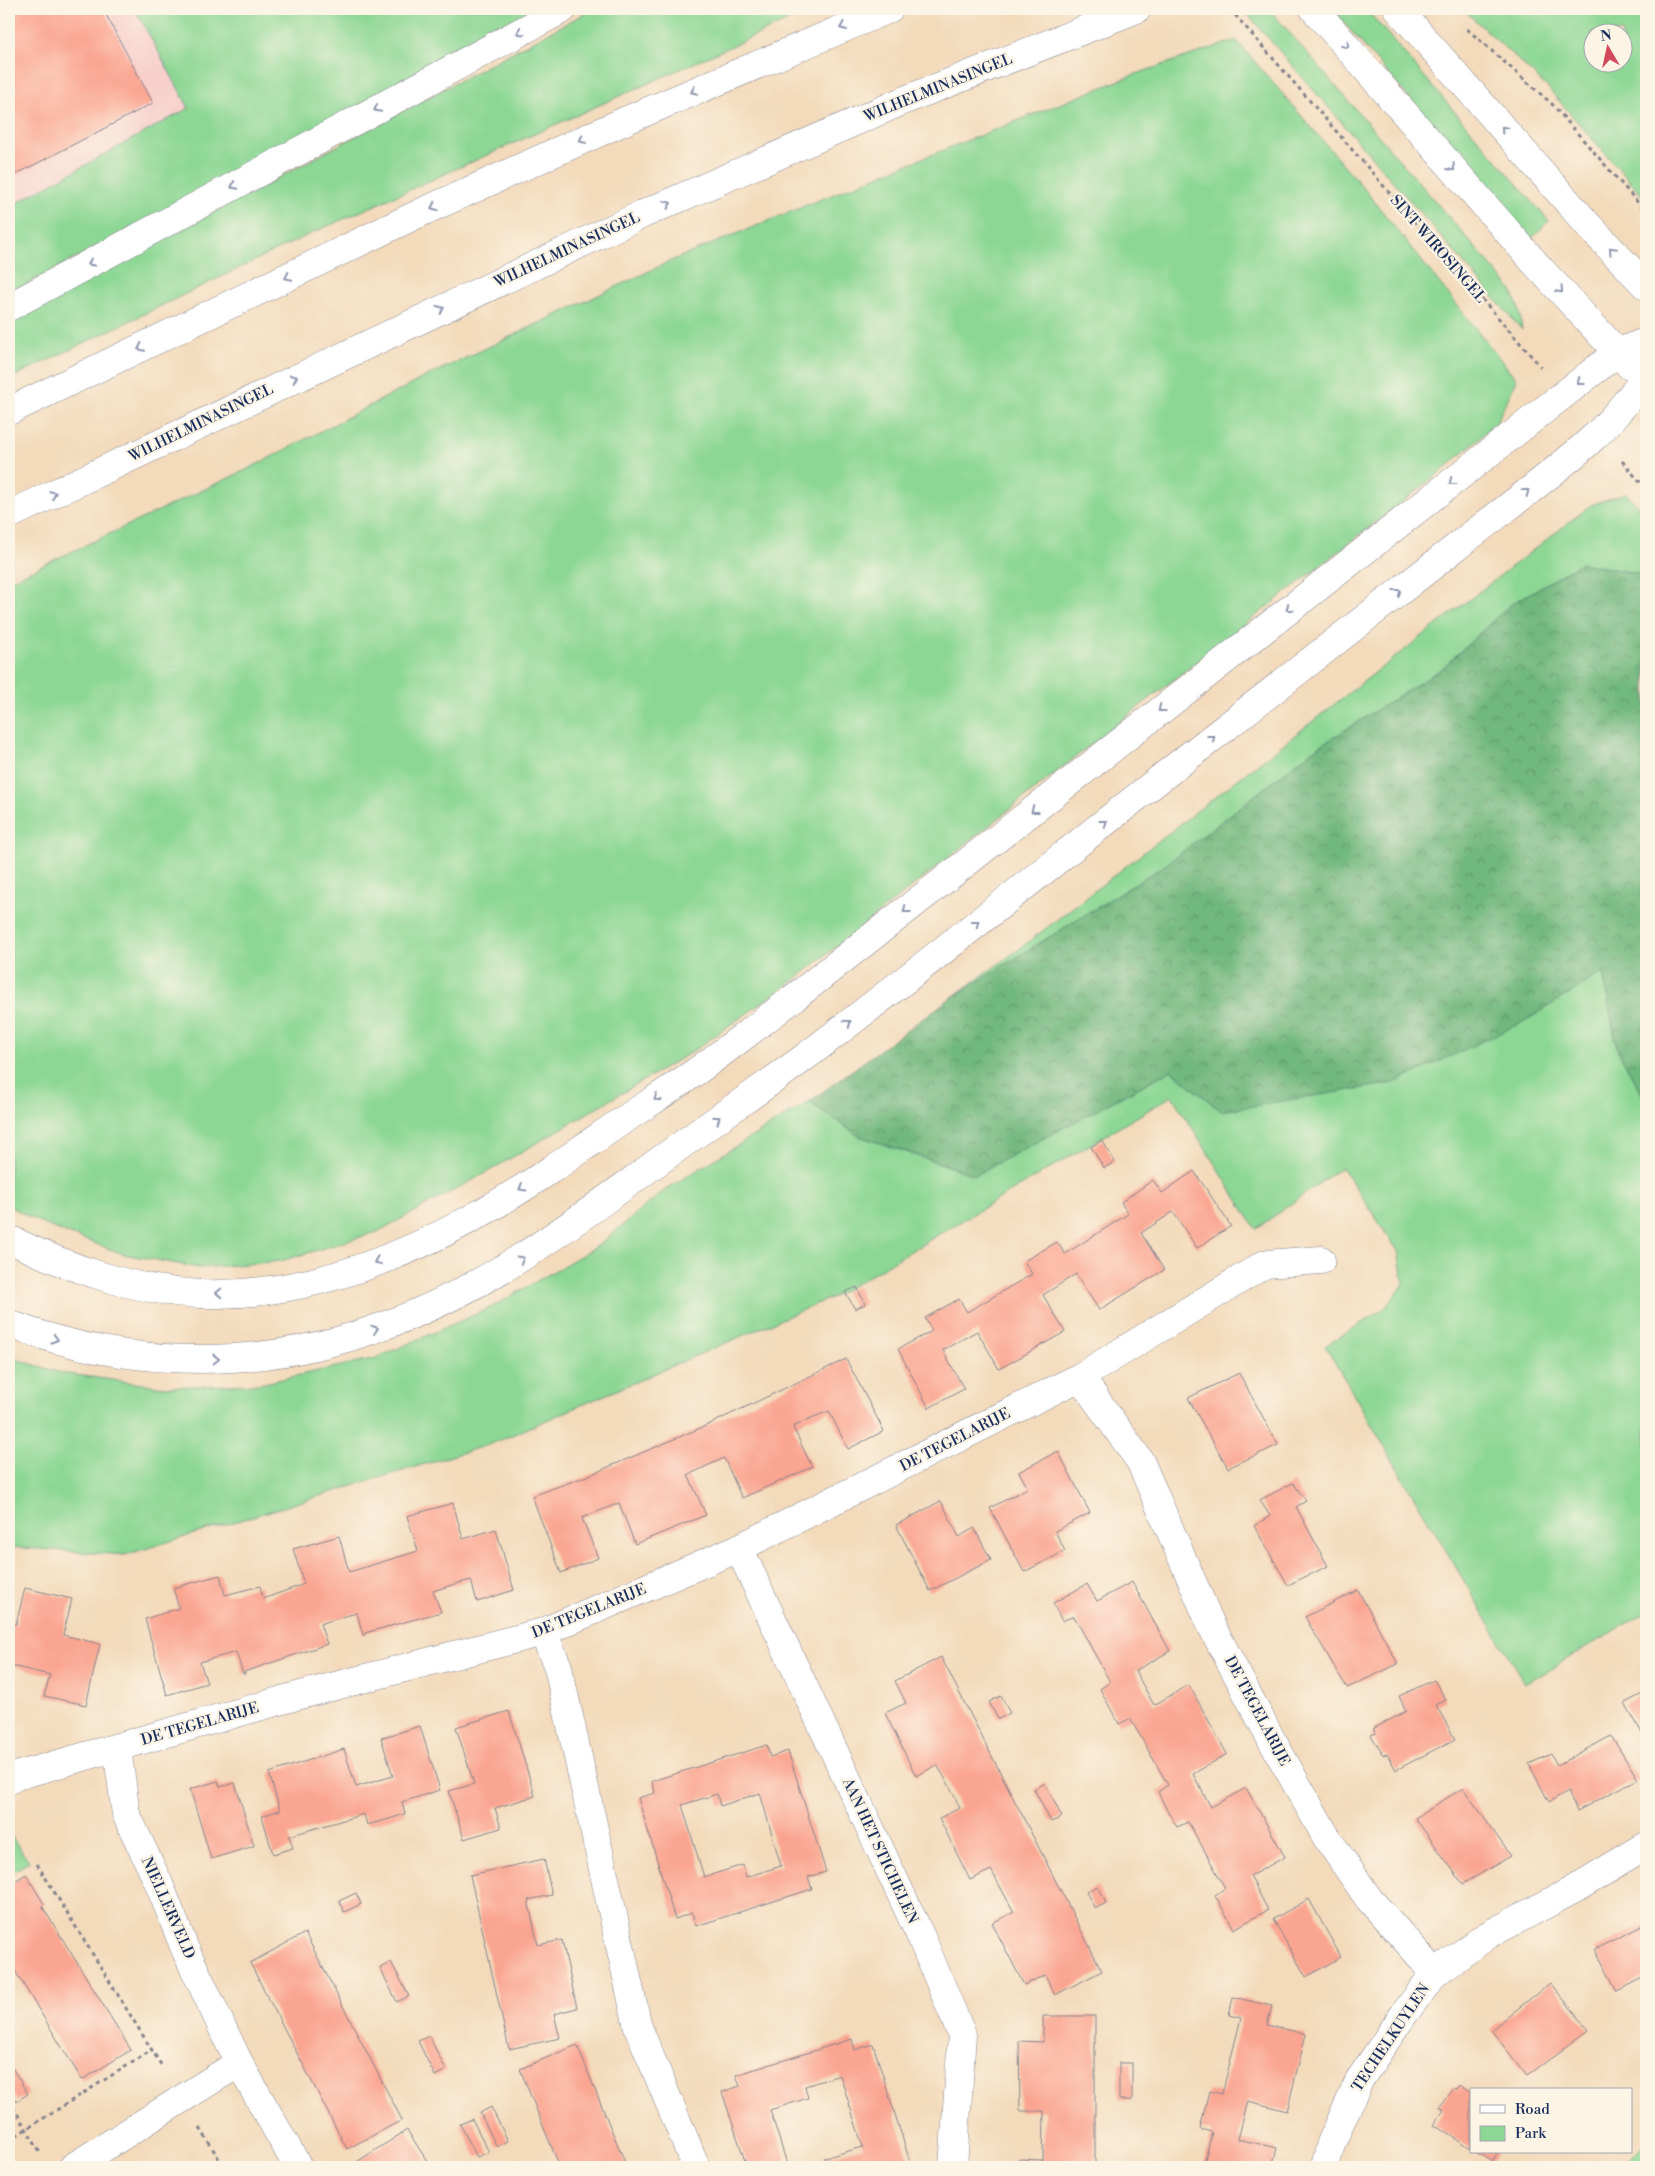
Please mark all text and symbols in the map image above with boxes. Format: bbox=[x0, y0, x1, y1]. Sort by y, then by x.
one-way arrow bbox=[839, 20, 848, 31]
north arrow bbox=[1582, 22, 1632, 72]
one-way arrow bbox=[516, 26, 525, 36]
text: N bbox=[1599, 26, 1613, 46]
one-way arrow bbox=[1340, 40, 1349, 49]
street label: WILHELMINASINGEL bbox=[860, 49, 1015, 127]
one-way arrow bbox=[690, 85, 699, 96]
one-way arrow bbox=[373, 103, 382, 113]
one-way arrow bbox=[1501, 126, 1510, 135]
one-way arrow bbox=[578, 134, 587, 145]
one-way arrow bbox=[1447, 162, 1455, 171]
one-way arrow bbox=[230, 180, 239, 190]
street label: SINT WIROSINGEL bbox=[1386, 191, 1490, 307]
one-way arrow bbox=[663, 199, 672, 210]
one-way arrow bbox=[430, 201, 439, 212]
street label: WILHELMINASINGEL bbox=[490, 208, 643, 293]
one-way arrow bbox=[1609, 247, 1618, 256]
one-way arrow bbox=[87, 257, 96, 267]
one-way arrow bbox=[284, 271, 293, 281]
one-way arrow bbox=[1554, 284, 1563, 293]
one-way arrow bbox=[436, 304, 445, 315]
one-way arrow bbox=[137, 341, 146, 352]
one-way arrow bbox=[289, 374, 298, 385]
one-way arrow bbox=[1577, 376, 1586, 384]
street label: WILHELMINASINGEL bbox=[125, 380, 276, 467]
one-way arrow bbox=[1448, 476, 1458, 485]
one-way arrow bbox=[48, 489, 57, 500]
one-way arrow bbox=[1520, 489, 1529, 497]
one-way arrow bbox=[1392, 590, 1401, 598]
one-way arrow bbox=[1286, 603, 1295, 611]
one-way arrow bbox=[1157, 703, 1167, 712]
one-way arrow bbox=[1206, 736, 1215, 744]
one-way arrow bbox=[1030, 804, 1039, 813]
one-way arrow bbox=[1098, 820, 1107, 828]
one-way arrow bbox=[903, 905, 912, 913]
one-way arrow bbox=[970, 921, 979, 929]
one-way arrow bbox=[842, 1021, 851, 1029]
one-way arrow bbox=[653, 1091, 662, 1101]
one-way arrow bbox=[711, 1116, 721, 1125]
one-way arrow bbox=[518, 1182, 527, 1192]
one-way arrow bbox=[373, 1255, 382, 1265]
one-way arrow bbox=[515, 1255, 524, 1265]
one-way arrow bbox=[215, 1288, 222, 1298]
one-way arrow bbox=[370, 1325, 378, 1335]
one-way arrow bbox=[51, 1334, 59, 1344]
one-way arrow bbox=[212, 1354, 220, 1364]
street label: DE TEGELARIJE bbox=[897, 1404, 1013, 1476]
street label: DE TEGELARIJE bbox=[529, 1579, 649, 1643]
street label: DE TEGELARIJE bbox=[1220, 1653, 1294, 1769]
street label: DE TEGELARIJE bbox=[139, 1698, 261, 1750]
street label: AAN HET STICHELEN bbox=[837, 1774, 922, 1927]
street label: NIELLERVELD bbox=[137, 1854, 199, 1962]
street label: TECHELKUYLEN bbox=[1348, 1980, 1434, 2096]
legend bbox=[1470, 2088, 1632, 2154]
text: Road bbox=[1515, 2100, 1550, 2119]
text: Park bbox=[1515, 2124, 1547, 2143]

